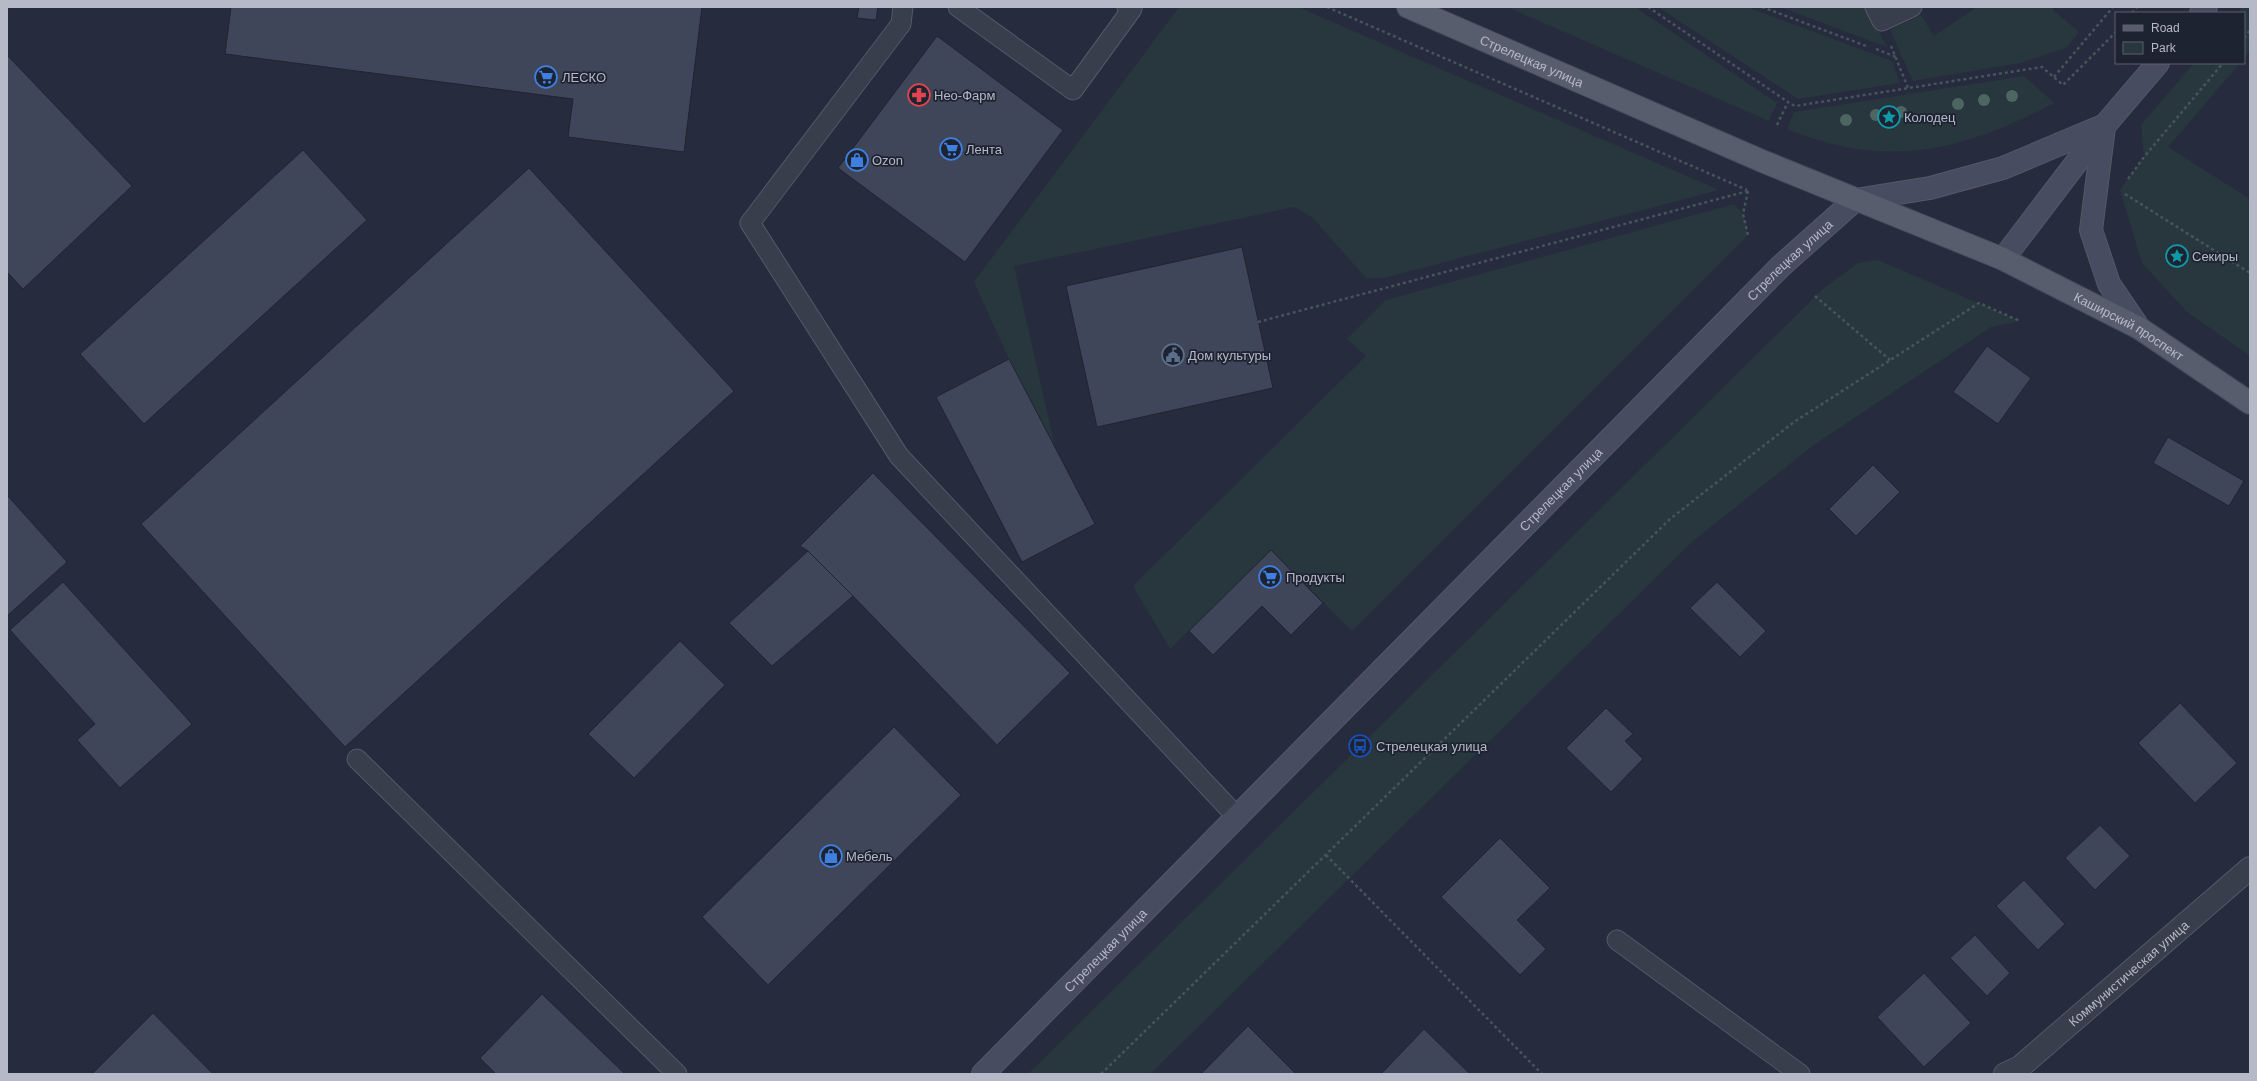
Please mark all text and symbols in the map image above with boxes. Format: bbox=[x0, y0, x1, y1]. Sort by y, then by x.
legend bbox=[2115, 12, 2245, 64]
text: Road bbox=[2151, 21, 2180, 35]
street label: Стрелецкая улица bbox=[1478, 32, 1587, 90]
text: Park bbox=[2151, 41, 2177, 55]
supermarket icon: ЛЕСКО bbox=[533, 64, 559, 90]
place label: ЛЕСКО bbox=[562, 70, 606, 85]
pharmacy icon: Нео-Фарм bbox=[906, 82, 932, 108]
place label: Нео-Фарм bbox=[934, 88, 996, 103]
place icon: Колодец bbox=[1876, 104, 1902, 130]
place label: Колодец bbox=[1904, 110, 1956, 125]
supermarket icon: Лента bbox=[938, 136, 964, 162]
place label: Лента bbox=[966, 142, 1003, 157]
shop icon: Ozon bbox=[844, 147, 870, 173]
place label: Ozon bbox=[872, 153, 903, 168]
street label: Стрелецкая улица bbox=[1744, 216, 1836, 304]
place icon: Секиры bbox=[2164, 243, 2190, 269]
place label: Секиры bbox=[2192, 249, 2238, 264]
street label: Каширский проспект bbox=[2072, 289, 2187, 364]
public building icon: Дом культуры bbox=[1160, 342, 1186, 368]
place label: Дом культуры bbox=[1188, 348, 1271, 363]
street label: Стрелецкая улица bbox=[1516, 444, 1606, 534]
supermarket icon: Продукты bbox=[1257, 564, 1283, 590]
place label: Продукты bbox=[1286, 570, 1345, 585]
bus stop icon: Стрелецкая улица bbox=[1347, 733, 1373, 759]
place label: Стрелецкая улица bbox=[1376, 739, 1488, 754]
shop icon: Мебель bbox=[818, 843, 844, 869]
place label: Мебель bbox=[846, 849, 893, 864]
street label: Стрелецкая улица bbox=[1061, 905, 1150, 995]
street label: Коммунистическая улица bbox=[2065, 917, 2192, 1029]

